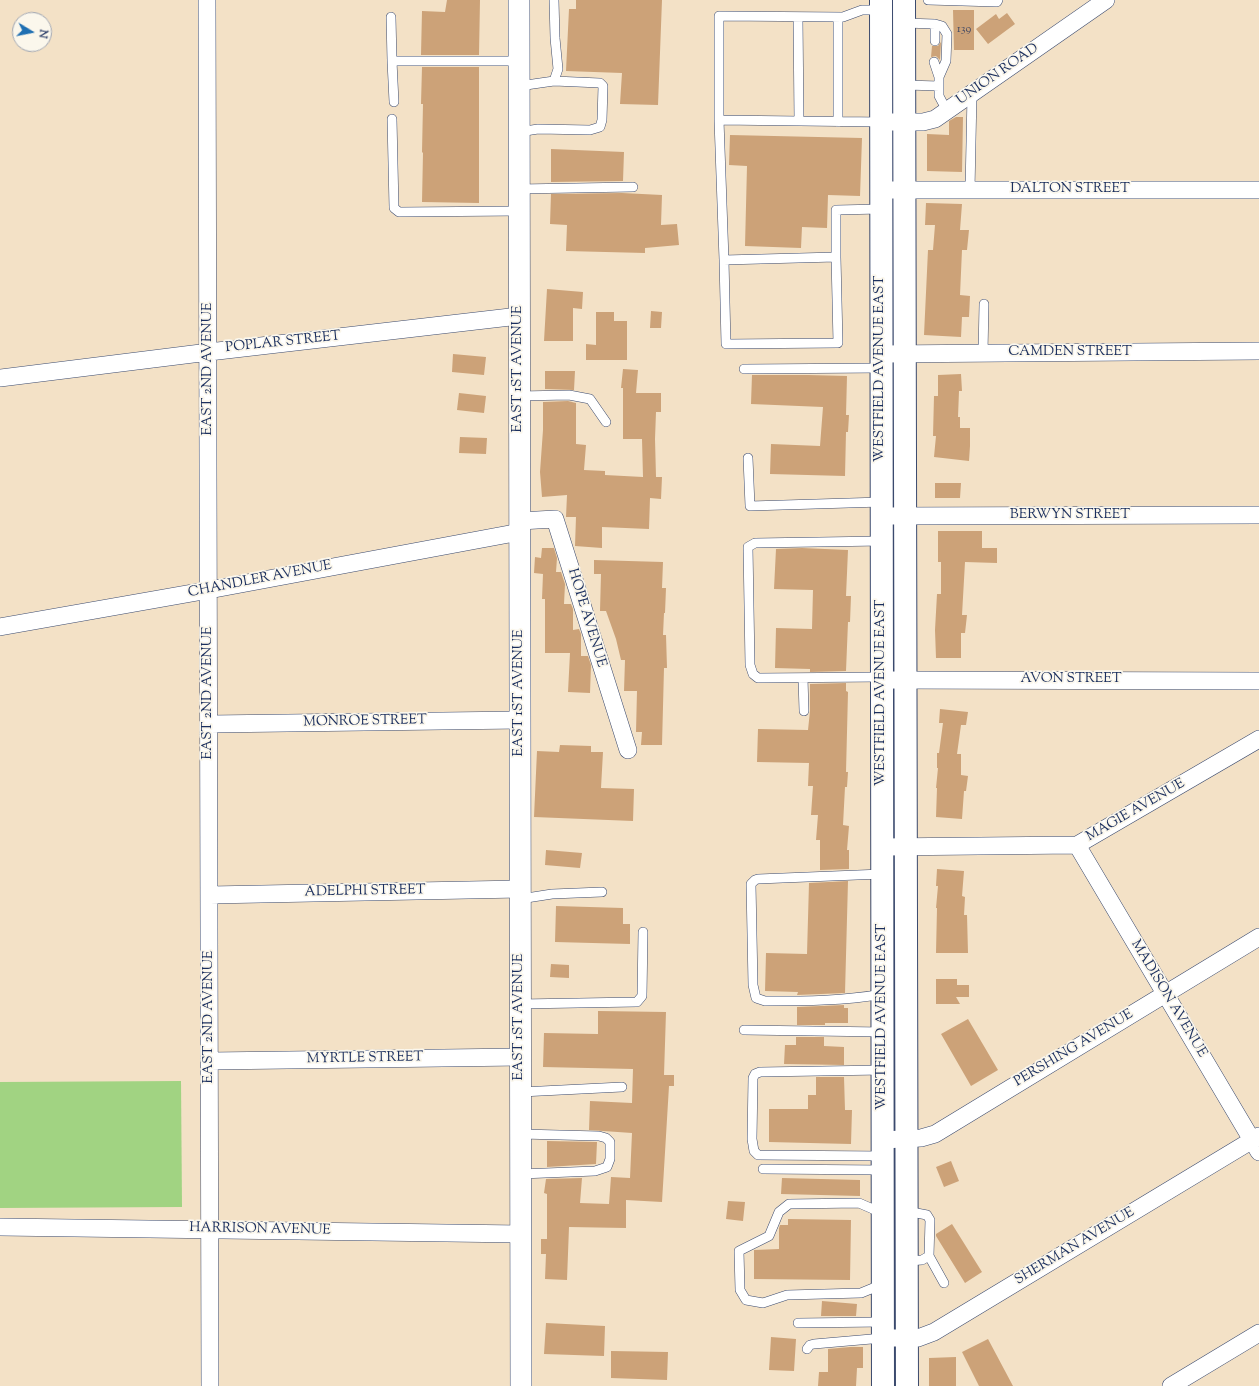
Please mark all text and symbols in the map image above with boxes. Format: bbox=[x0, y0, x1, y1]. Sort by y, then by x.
north arrow bbox=[12, 12, 52, 52]
house number: 139 bbox=[957, 23, 971, 37]
text: N bbox=[34, 28, 51, 40]
street label: UNION ROAD bbox=[954, 40, 1042, 110]
street label: DALTON STREET bbox=[1010, 182, 1130, 198]
street label: WESTFIELD AVENUE EAST bbox=[873, 276, 889, 462]
street label: EAST 2ND AVENUE bbox=[201, 303, 217, 435]
street label: EAST 1ST AVENUE bbox=[511, 306, 527, 432]
street label: POPLAR STREET bbox=[225, 329, 341, 357]
street label: CAMDEN STREET bbox=[1008, 345, 1132, 361]
street label: BERWYN STREET bbox=[1010, 508, 1130, 524]
street label: CHANDLER AVENUE bbox=[187, 558, 333, 602]
street label: HOPE AVENUE bbox=[563, 567, 609, 669]
street label: WESTFIELD AVENUE EAST bbox=[874, 600, 890, 786]
street label: EAST 2ND AVENUE bbox=[201, 627, 217, 759]
street label: EAST 1ST AVENUE bbox=[512, 630, 528, 756]
street label: AVON STREET bbox=[1020, 672, 1122, 688]
street label: MONROE STREET bbox=[303, 713, 427, 731]
street label: MAGIE AVENUE bbox=[1084, 776, 1188, 846]
street label: ADELPHI STREET bbox=[304, 883, 426, 901]
street label: WESTFIELD AVENUE EAST bbox=[875, 924, 891, 1110]
street label: MADISON AVENUE bbox=[1126, 937, 1210, 1061]
street label: EAST 2ND AVENUE bbox=[202, 951, 218, 1083]
street label: EAST 1ST AVENUE bbox=[512, 954, 528, 1080]
street label: PERSHING AVENUE bbox=[1011, 1007, 1137, 1091]
street label: MYRTLE STREET bbox=[307, 1050, 423, 1068]
street label: SHERMAN AVENUE bbox=[1012, 1205, 1138, 1289]
street label: HARRISON AVENUE bbox=[189, 1220, 331, 1240]

